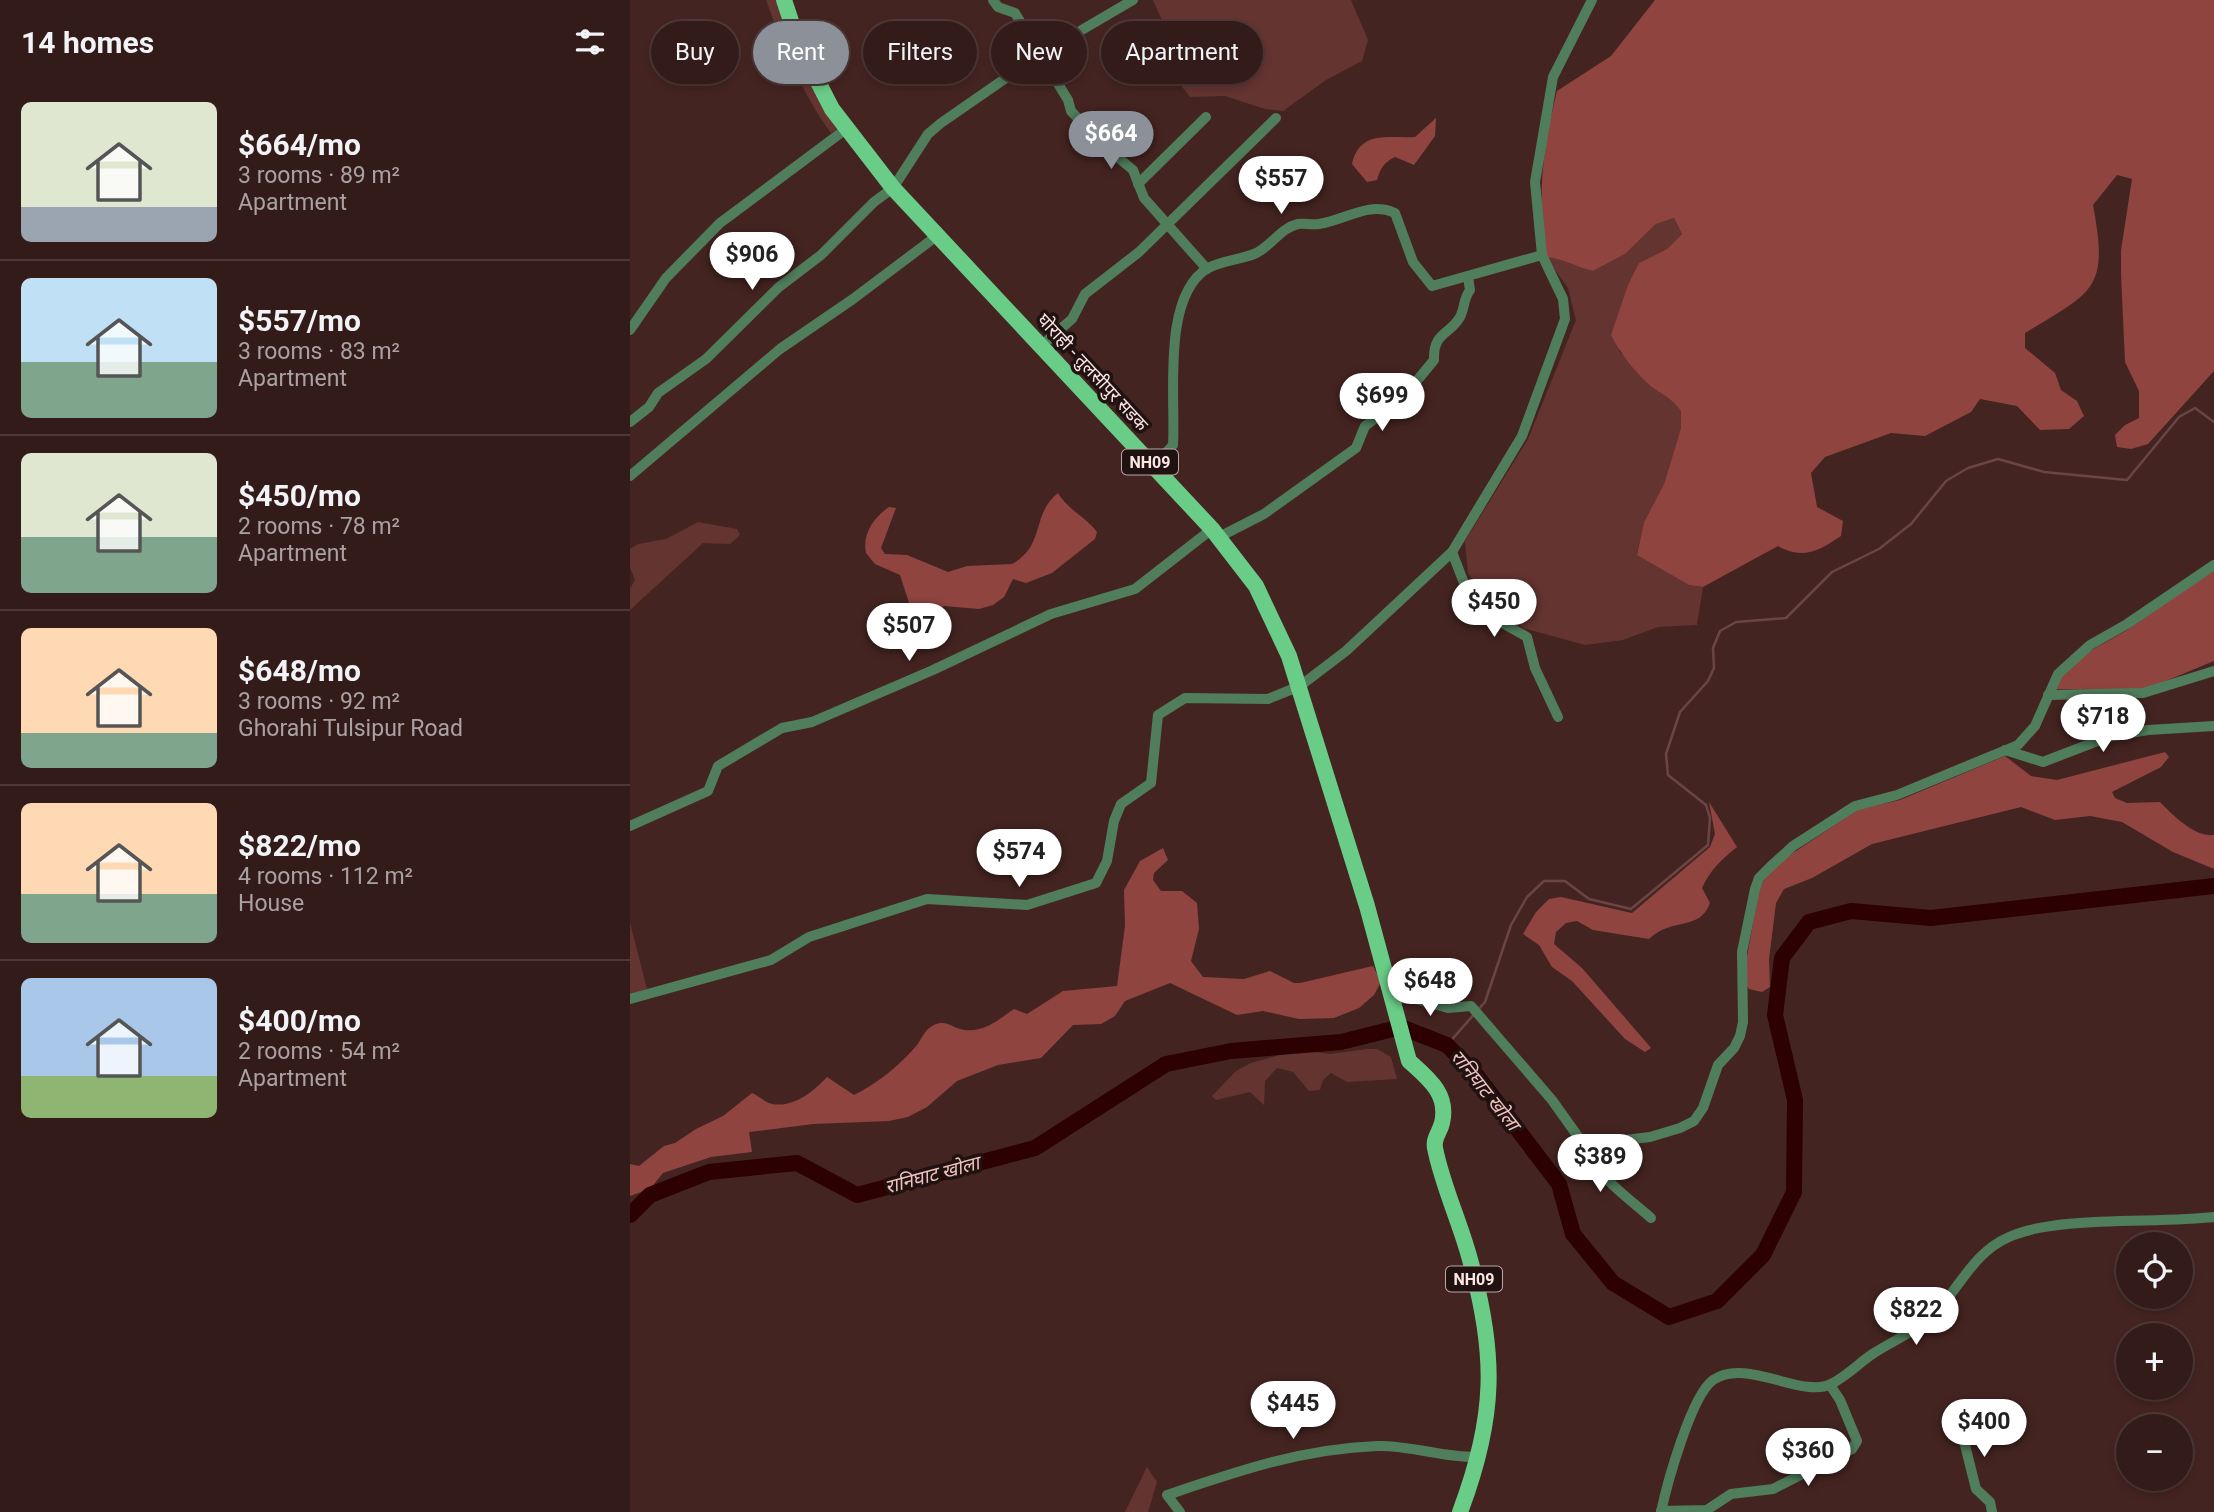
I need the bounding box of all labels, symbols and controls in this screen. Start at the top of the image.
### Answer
chip: Buy [651,21,739,84]
chip: Rent [753,21,849,84]
chip: Filters [863,21,977,84]
chip: New [991,21,1087,84]
chip: Apartment [1101,21,1263,84]
icon: filters [571,23,609,61]
text: 14 homes [21,25,154,60]
pin: $664 [1070,111,1152,171]
text: $664 [1085,120,1137,147]
text: $664/mo [238,127,361,162]
icon: home [77,130,161,214]
pin: $557 [1240,156,1322,216]
text: 3 rooms · 89 m² [238,162,400,189]
text: $557 [1255,165,1307,192]
text: Apartment [238,189,347,216]
pin: $906 [711,232,793,292]
text: $906 [726,241,778,268]
text: $557/mo [238,303,361,338]
icon: home [77,306,161,390]
street label: घोराही - तुलसीपुर सडक [1032,309,1153,437]
text: 3 rooms · 83 m² [238,338,400,365]
text: Apartment [238,365,347,392]
pin: $699 [1341,374,1423,433]
text: $699 [1356,382,1408,409]
road number: NH09 [1122,449,1178,475]
text: $450/mo [238,478,361,513]
icon: home [77,481,161,565]
text: 2 rooms · 78 m² [238,513,400,540]
text: Apartment [238,540,347,567]
pin: $450 [1453,580,1535,639]
text: $450 [1468,588,1520,615]
pin: $507 [868,604,950,663]
text: $507 [883,612,935,639]
text: $648/mo [238,653,361,688]
icon: home [77,656,161,740]
text: 3 rooms · 92 m² [238,688,400,715]
pin: $718 [2062,694,2144,754]
text: $718 [2077,703,2129,730]
text: Ghorahi Tulsipur Road [238,715,463,742]
text: $822/mo [238,828,361,863]
pin: $574 [978,830,1060,889]
icon: home [77,831,161,915]
text: $574 [993,838,1045,865]
text: 4 rooms · 112 m² [238,863,413,890]
text: House [238,890,304,917]
pin: $648 [1389,958,1471,1018]
text: $648 [1404,967,1456,994]
text: $400/mo [238,1003,361,1038]
icon: home [77,1006,161,1090]
text: 2 rooms · 54 m² [238,1038,400,1065]
water label: रानिघाट खोला [1446,1045,1527,1138]
text: Apartment [238,1065,347,1092]
pin: $389 [1559,1134,1641,1194]
text: $389 [1574,1143,1626,1170]
water label: रानिघाट खोला [882,1150,986,1199]
map controls [2116,1232,2193,1491]
button: locate [2116,1232,2193,1309]
road number: NH09 [1446,1266,1502,1292]
pin: $822 [1875,1288,1957,1347]
text: $822 [1890,1296,1942,1323]
button: + [2116,1323,2193,1400]
pin: $445 [1252,1382,1334,1441]
text: $445 [1267,1390,1319,1417]
pin: $400 [1943,1400,2025,1459]
text: $400 [1958,1408,2010,1435]
button: − [2116,1414,2193,1491]
pin: $360 [1767,1428,1849,1488]
text: $360 [1782,1437,1834,1464]

